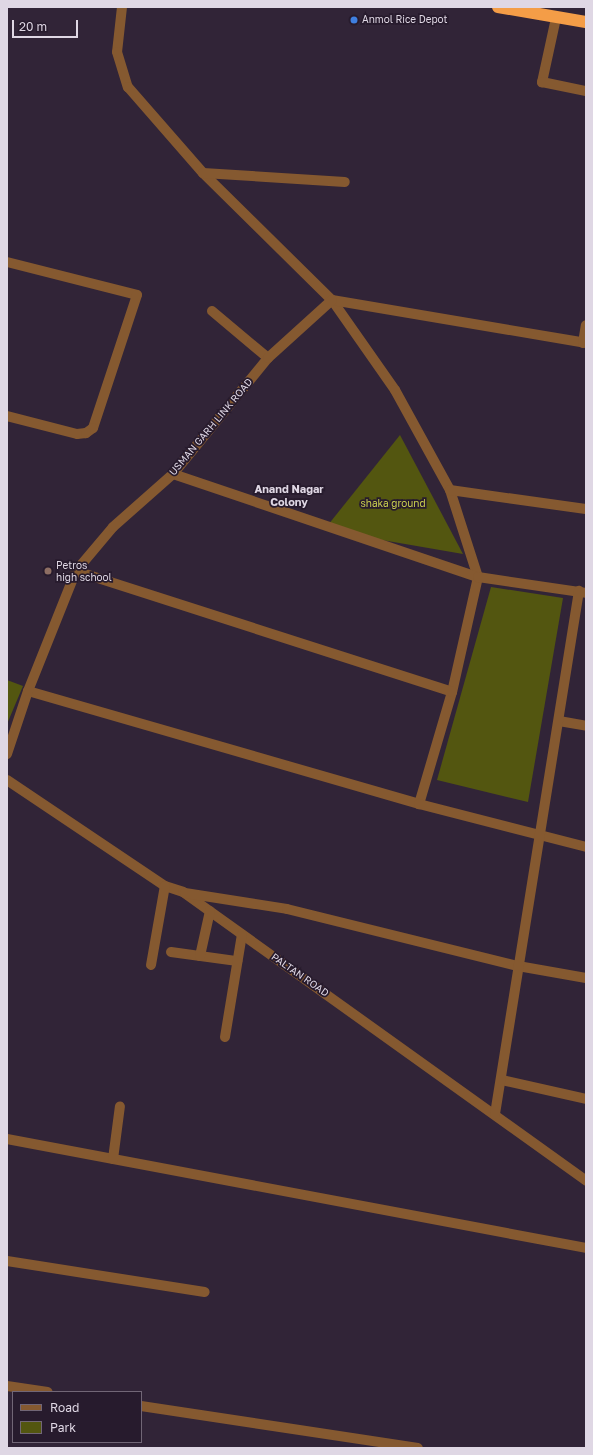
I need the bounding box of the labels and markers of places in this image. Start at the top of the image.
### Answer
place label: Anmol Rice Depot [362,14,448,26]
marker: Anmol Rice Depot [349,15,359,25]
place label: Petros high school [56,559,112,582]
marker: Petros high school [43,566,53,576]

